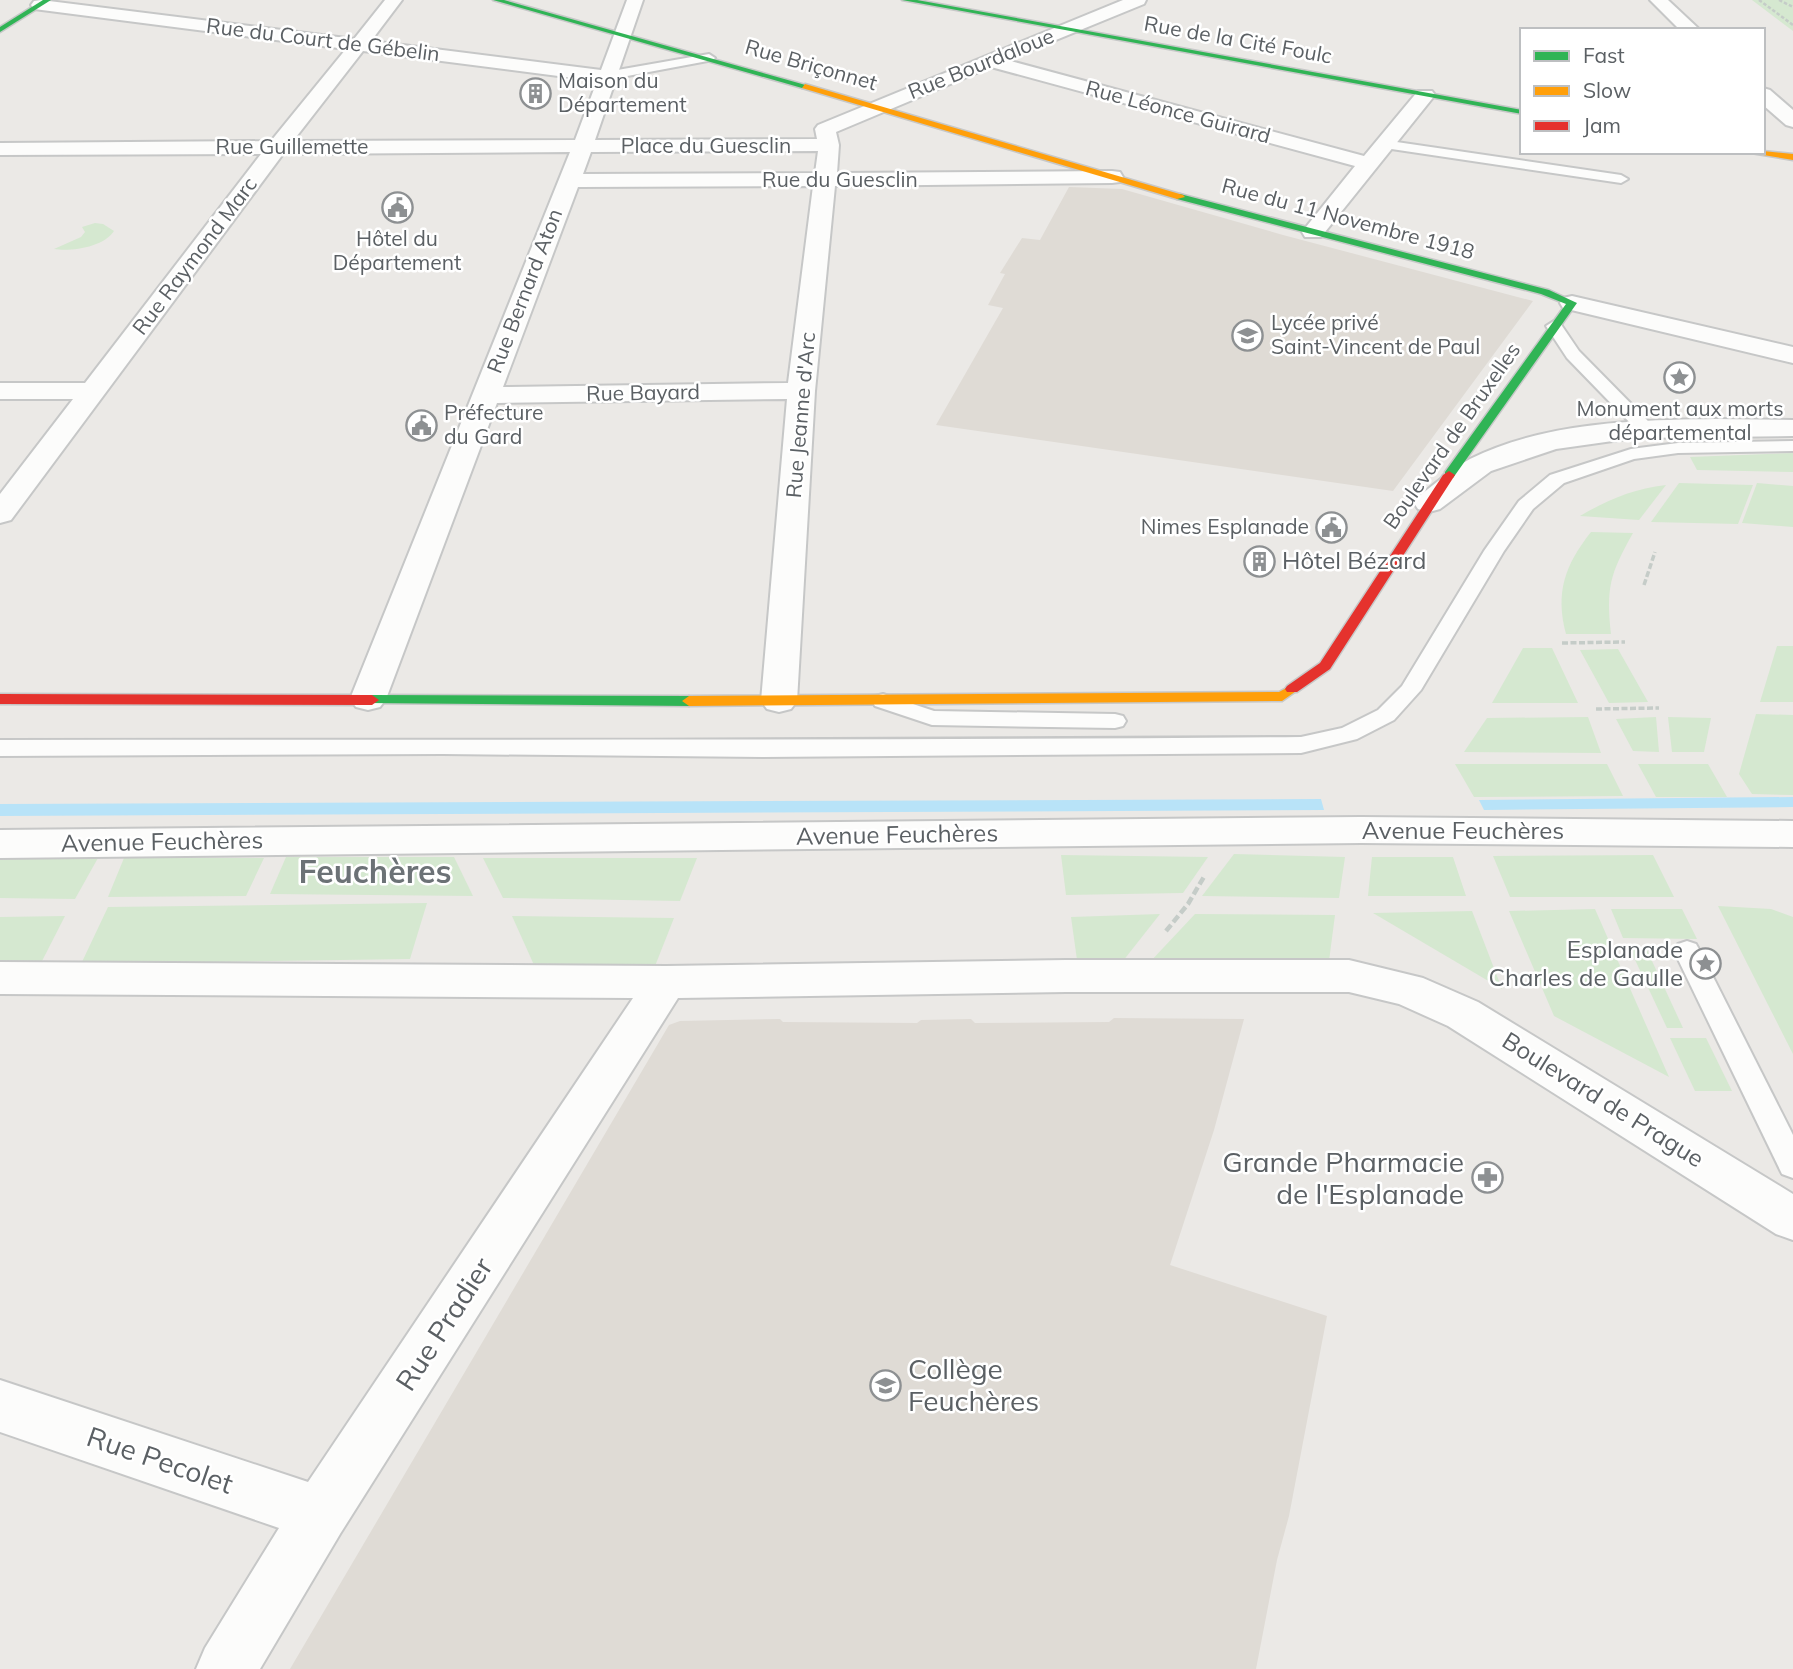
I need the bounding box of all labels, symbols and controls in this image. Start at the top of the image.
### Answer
street label: Rue de la Cité Foulc [1142,10,1334,68]
street label: Rue du Court de Gébelin [205,12,441,66]
street label: Rue Bourdaloue [904,22,1057,104]
legend [1520,28,1765,154]
street label: Rue Briçonnet [742,33,880,95]
text: Fast [1583,42,1625,68]
place label: Maison du Département [558,67,687,117]
street label: Rue Léonce Guirard [1083,74,1274,148]
building icon: Maison du Département [518,76,552,110]
text: Slow [1583,77,1631,103]
text: Jam [1583,112,1621,138]
street label: Place du Guesclin [621,132,791,158]
street label: Rue Guillemette [215,133,369,159]
street label: Rue du Guesclin [762,166,918,192]
street label: Rue Raymond Marc [126,171,262,339]
street label: Rue du 11 Novembre 1918 [1219,172,1477,264]
public building icon: Hôtel du Département [380,190,414,224]
street label: Rue Bernard Aton [481,205,567,377]
place label: Hôtel du Département [333,225,461,275]
place label: Lycée privé Saint-Vincent de Paul [1271,309,1480,359]
school or university icon: Lycée privé Saint-Vincent de Paul [1231,318,1265,352]
street label: Rue Jeanne d'Arc [780,331,820,499]
street label: Boulevard de Bruxelles [1377,337,1525,534]
place icon: Monument aux morts départemental [1663,360,1697,394]
street label: Rue Bayard [586,378,700,406]
place label: Monument aux morts départemental [1576,395,1784,445]
place label: Préfecture du Gard [444,399,543,449]
public building icon: Préfecture du Gard [404,408,438,442]
public building icon: Nimes Esplanade [1315,510,1349,544]
place label: Nimes Esplanade [1141,513,1309,539]
building icon: Hôtel Bézard [1242,544,1276,578]
place label: Hôtel Bézard [1282,545,1426,575]
street label: Avenue Feuchères [1362,815,1564,845]
street label: Avenue Feuchères [796,817,998,851]
street label: Avenue Feuchères [61,824,263,858]
district label: Feuchères [298,851,452,891]
place label: Esplanade Charles de Gaulle [1488,934,1683,992]
place icon: Esplanade Charles de Gaulle [1689,947,1723,981]
street label: Boulevard de Prague [1497,1025,1710,1173]
place label: Grande Pharmacie de l'Esplanade [1222,1144,1464,1211]
pharmacy icon: Grande Pharmacie de l'Esplanade [1470,1161,1504,1195]
street label: Rue Pradier [388,1250,500,1397]
place label: Collège Feuchères [908,1351,1039,1418]
school or university icon: Collège Feuchères [868,1368,902,1402]
street label: Rue Pecolet [83,1418,238,1501]

